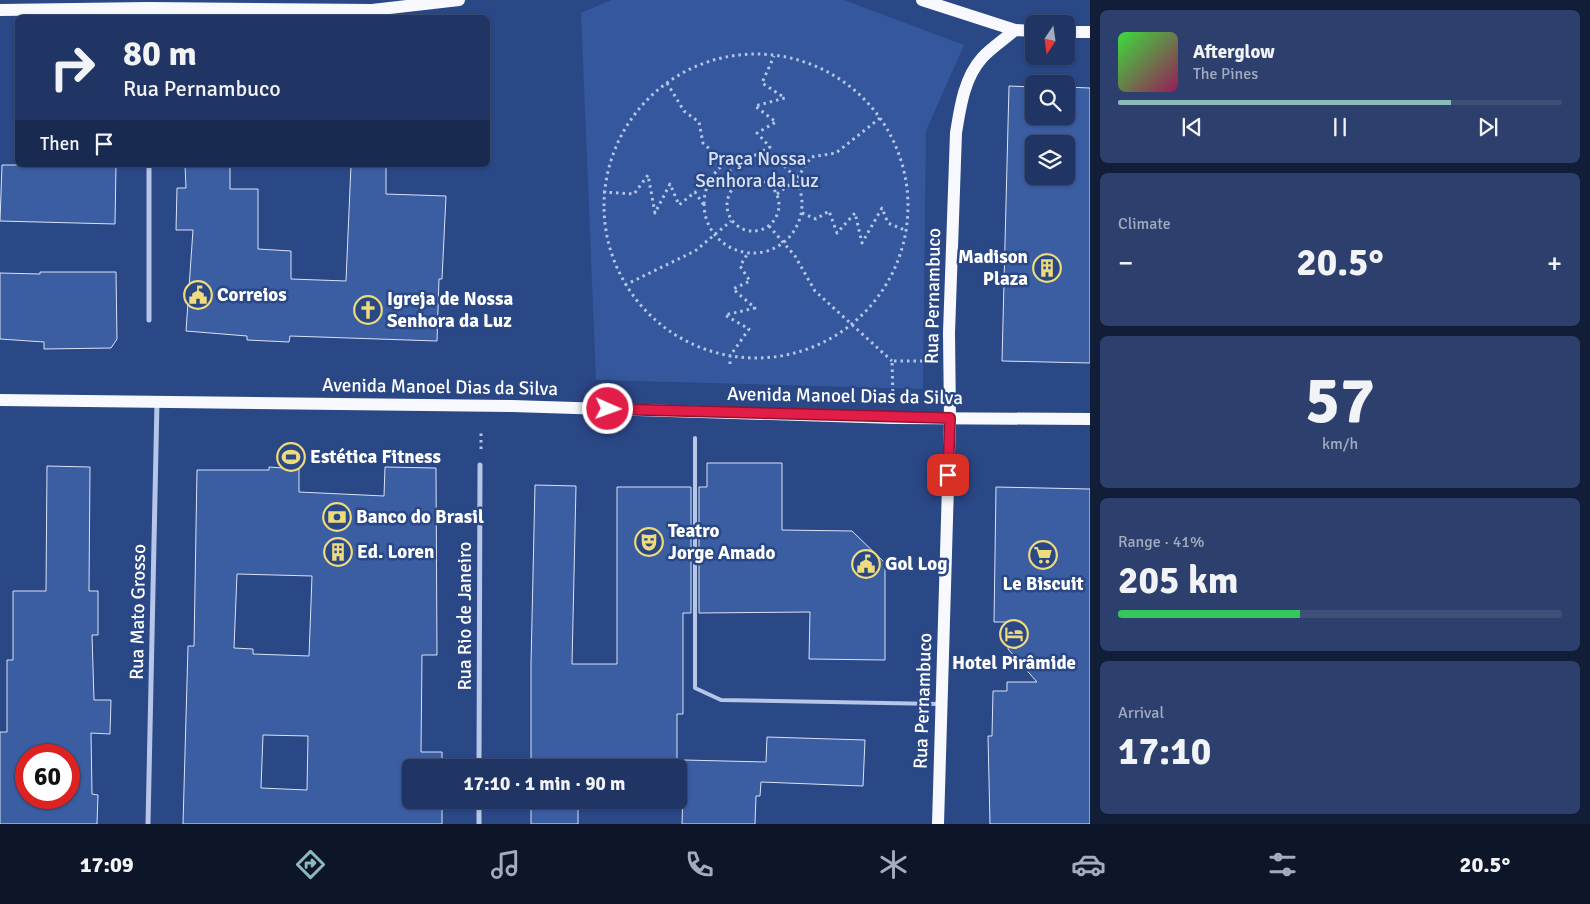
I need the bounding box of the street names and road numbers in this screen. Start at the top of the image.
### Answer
street label: Rua Pernambuco [920,228,946,364]
street label: Avenida Manoel Dias da Silva [322,373,558,401]
street label: Avenida Manoel Dias da Silva [727,382,963,410]
street label: Rua Rio de Janeiro [453,541,477,690]
street label: Rua Mato Grosso [125,544,151,680]
street label: Rua Pernambuco [909,632,937,769]

